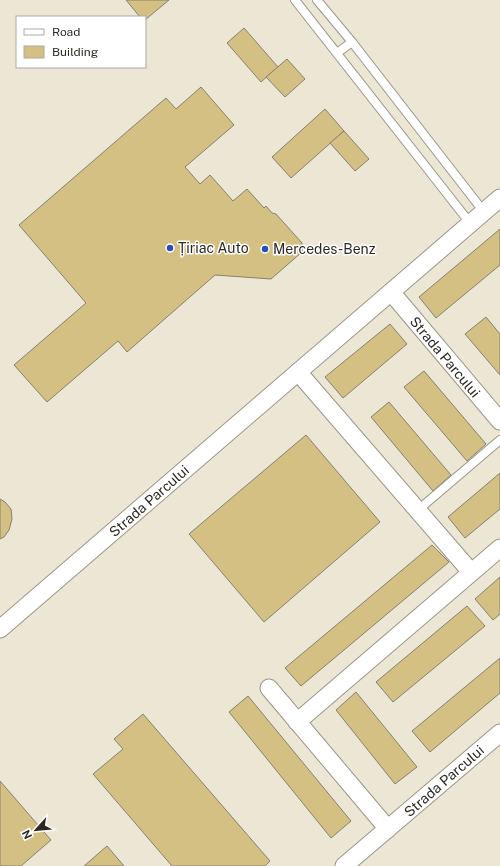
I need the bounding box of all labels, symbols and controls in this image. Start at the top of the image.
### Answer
legend [16,16,146,68]
text: Road [52,25,80,39]
text: Building [52,45,98,59]
place label: Țiriac Auto [178,240,249,256]
place label: Mercedes-Benz [273,241,376,257]
marker: Țiriac Auto [165,243,175,253]
marker: Mercedes-Benz [260,244,270,254]
street label: Strada Parcului [407,313,483,401]
street label: Strada Parcului [106,462,192,540]
street label: Strada Parcului [401,742,487,820]
north arrow [16,810,56,850]
text: N [20,828,34,841]

